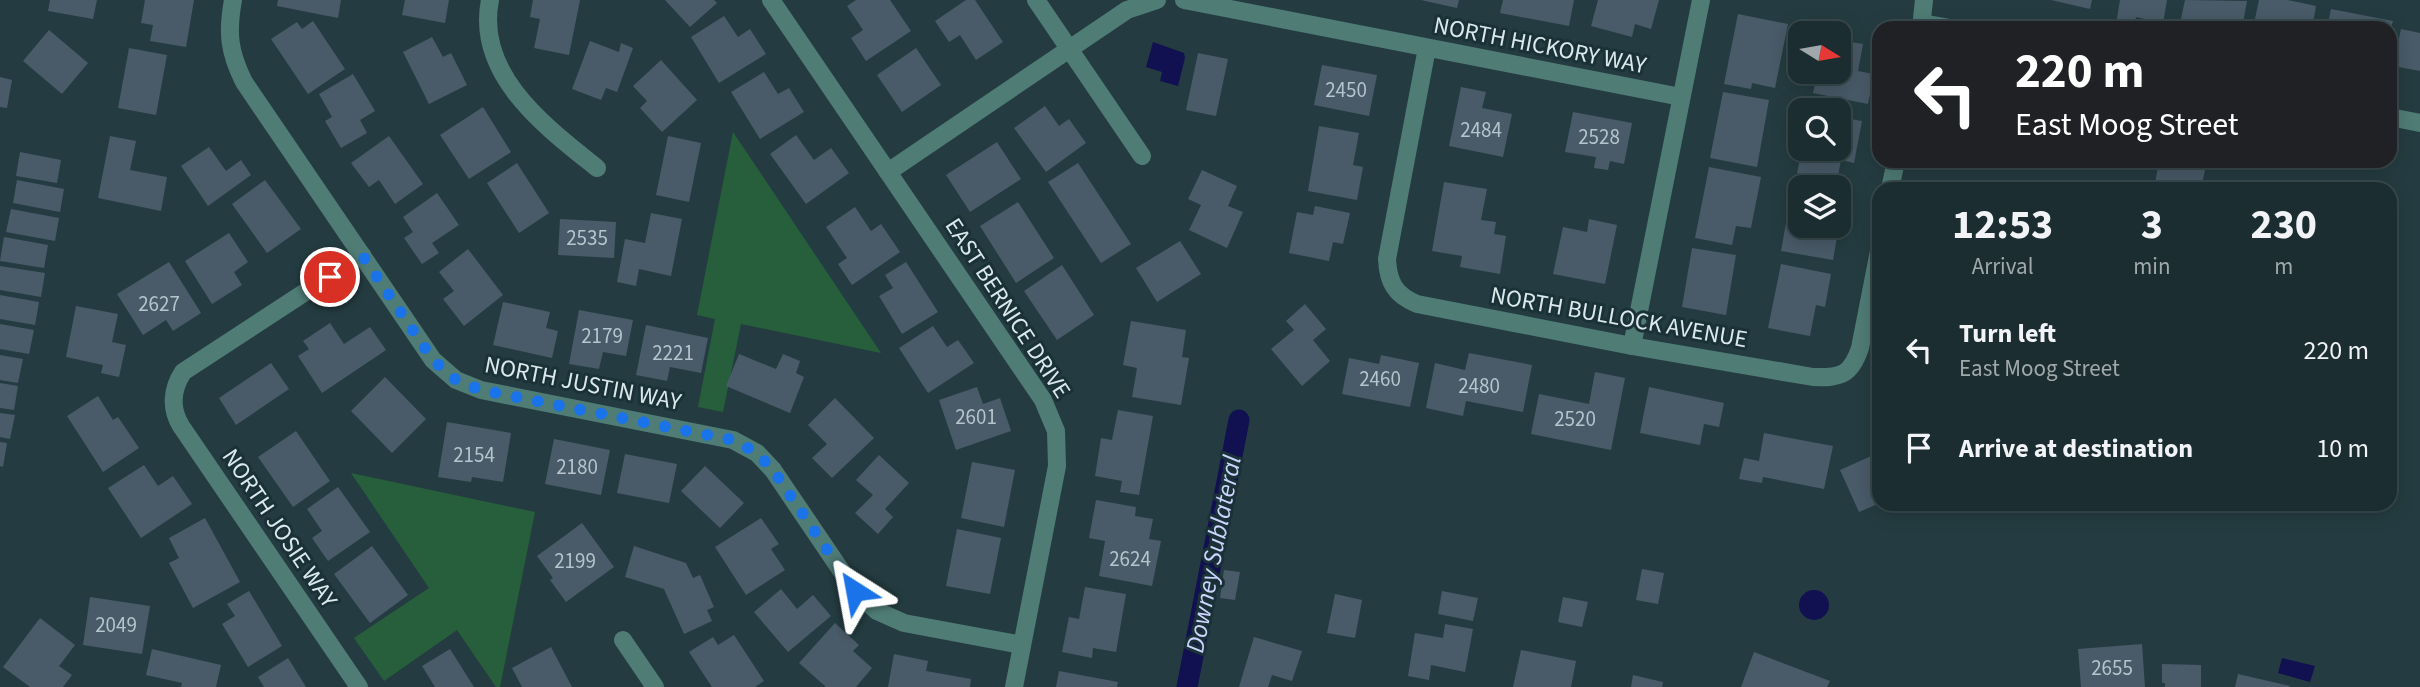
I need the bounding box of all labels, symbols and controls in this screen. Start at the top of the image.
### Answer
street label: NORTH HICKORY WAY [1431,8,1650,83]
north arrow [1788,21,1852,84]
map controls [1788,21,1851,238]
text: 220 m [2015,37,2144,107]
icon: left [1900,49,1991,140]
house number: 2450 [1325,75,1367,105]
button: search [1788,98,1851,161]
text: East Moog Street [2015,102,2239,148]
house number: 2484 [1460,115,1502,145]
house number: 2528 [1578,122,1620,152]
button: layers [1788,175,1851,238]
text: 12:53 [1952,195,2053,255]
text: 3 [2141,195,2163,255]
text: 230 [2250,195,2317,255]
street label: EAST BERNICE DRIVE [936,211,1079,405]
house number: 2535 [566,223,608,253]
pin [300,247,360,307]
text: Arrival [1972,250,2034,283]
text: min [2133,250,2171,283]
text: m [2274,250,2293,283]
icon: arrive [311,258,349,296]
street label: NORTH BULLOCK AVENUE [1488,278,1750,357]
house number: 2627 [138,289,180,319]
text: Turn left [1959,315,2056,352]
house number: 2179 [581,321,623,351]
icon: left [1900,331,1938,369]
text: 220 m [2303,332,2369,369]
house number: 2221 [652,338,694,368]
street label: NORTH JUSTIN WAY [482,347,685,420]
text: East Moog Street [1959,352,2120,385]
house number: 2460 [1359,364,1401,394]
house number: 2480 [1458,371,1500,401]
house number: 2601 [955,402,997,432]
house number: 2520 [1554,404,1596,434]
icon: arrive [1900,429,1938,467]
text: Arrive at destination [1959,430,2193,467]
text: 10 m [2316,430,2369,467]
house number: 2154 [453,440,495,470]
street label: NORTH JOSIE WAY [213,442,346,615]
house number: 2180 [556,452,598,482]
water label: Downey Sublateral [1176,452,1251,656]
house number: 2624 [1109,544,1151,574]
house number: 2199 [554,546,596,576]
position arrow [818,554,892,628]
house number: 2049 [95,610,137,640]
house number: 2655 [2091,653,2133,683]

